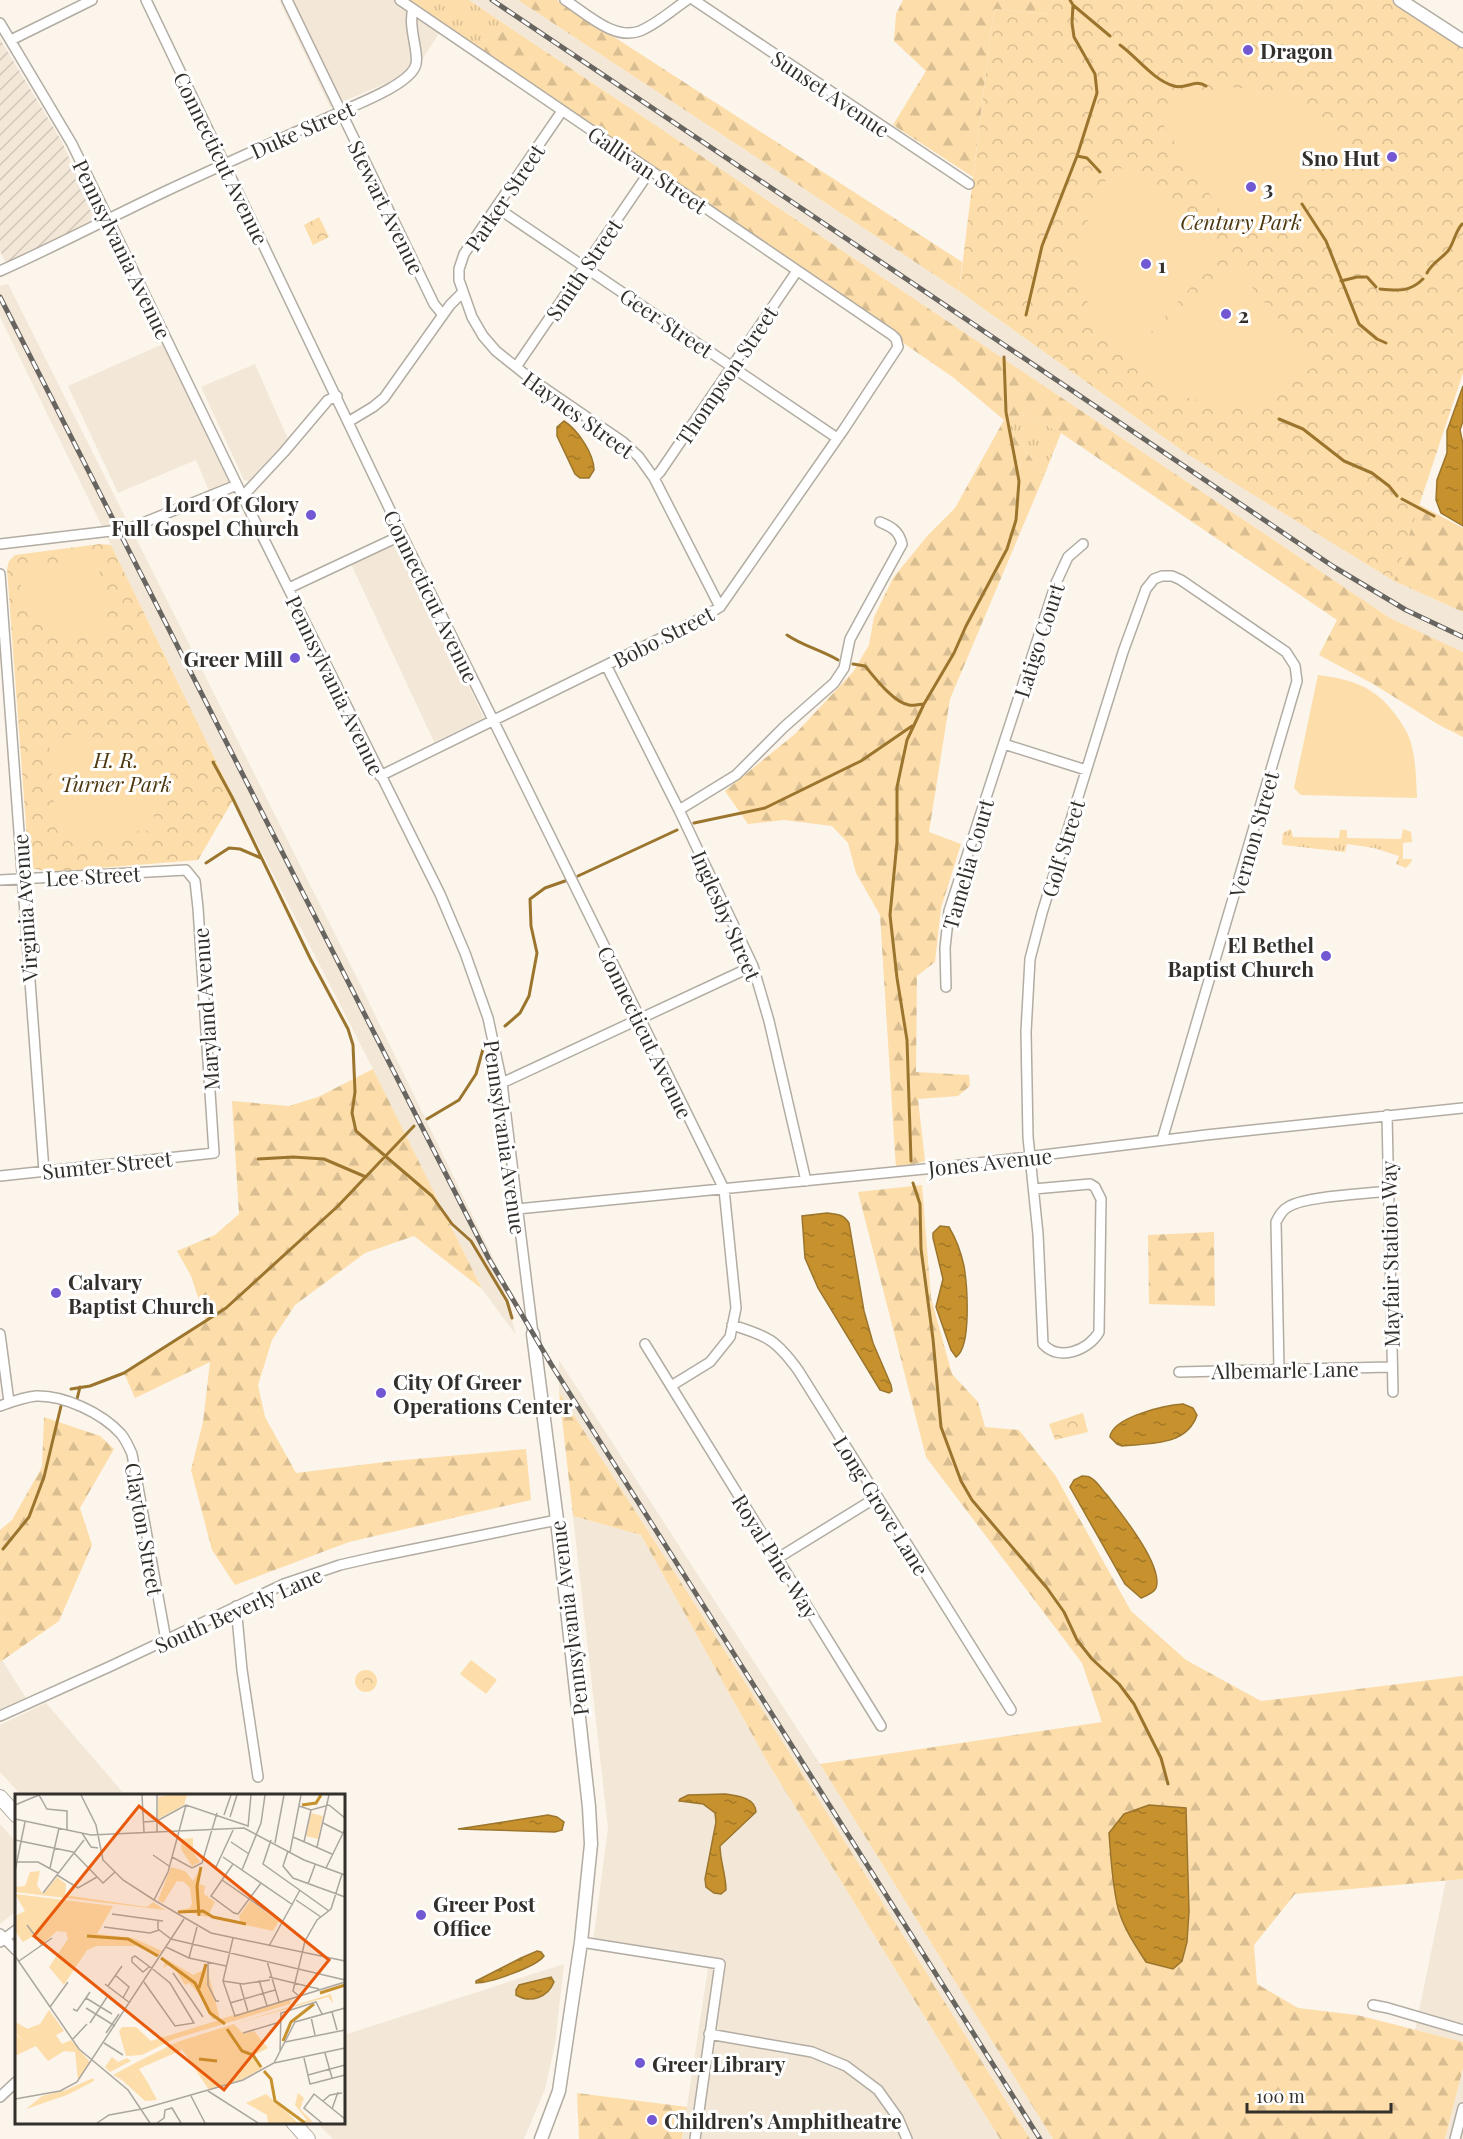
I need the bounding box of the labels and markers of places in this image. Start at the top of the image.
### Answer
place label: Dragon [1260,36,1333,64]
marker: Dragon [1241,43,1255,57]
place label: Sno Hut [1301,143,1381,171]
marker: Sno Hut [1385,150,1399,164]
place label: 3 [1263,173,1273,201]
marker: 3 [1244,180,1258,194]
place label: 1 [1158,250,1166,278]
marker: 1 [1139,257,1153,271]
place label: 2 [1238,300,1249,328]
marker: 2 [1219,307,1233,321]
place label: Lord Of Glory Full Gospel Church [111,489,299,541]
marker: Lord Of Glory Full Gospel Church [304,508,318,522]
place label: Greer Mill [183,644,283,672]
marker: Greer Mill [288,651,302,665]
place label: El Bethel Baptist Church [1168,930,1314,982]
marker: El Bethel Baptist Church [1319,949,1333,963]
place label: Calvary Baptist Church [68,1267,215,1319]
marker: Calvary Baptist Church [49,1286,63,1300]
place label: City Of Greer Operations Center [393,1367,573,1419]
marker: City Of Greer Operations Center [374,1386,388,1400]
place label: Greer Post Office [433,1889,536,1941]
marker: Greer Post Office [414,1908,428,1922]
place label: Greer Library [652,2049,785,2077]
marker: Greer Library [633,2056,647,2070]
place label: Children's Amphitheatre [664,2106,902,2134]
marker: Children's Amphitheatre [645,2113,659,2127]

